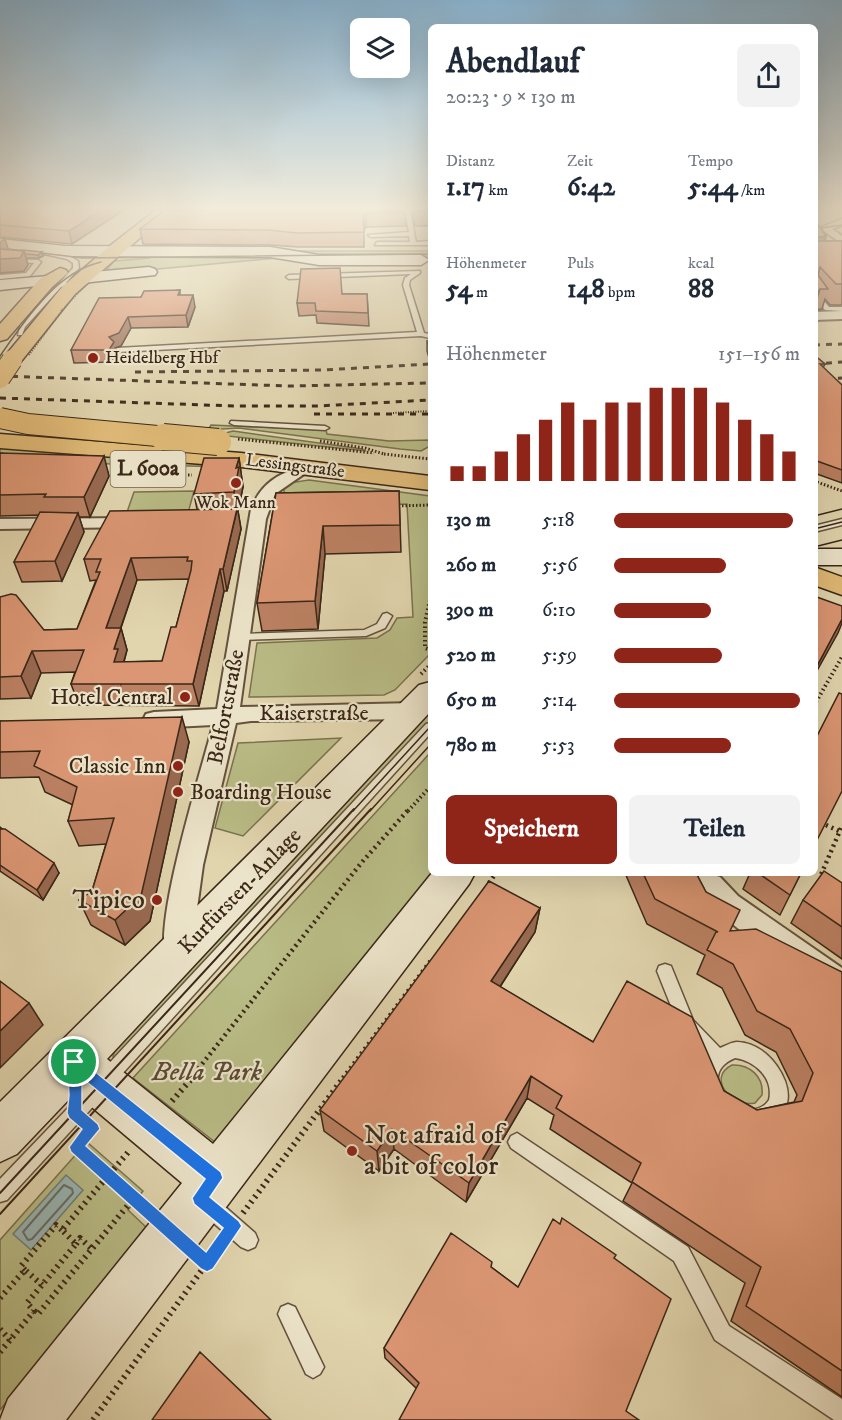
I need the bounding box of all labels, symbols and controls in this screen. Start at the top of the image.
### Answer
map controls [350,18,410,78]
button: layers [350,18,410,78]
text: Abendlauf [446,42,580,83]
button: share [737,44,800,107]
text: 20:23 · 9 × 130 m [446,85,575,110]
text: Distanz [446,151,495,171]
text: Zeit [567,151,593,171]
text: Tempo [688,151,733,171]
text: 1.17 [446,171,485,204]
text: 6:42 [567,171,615,204]
text: 5:44 [688,171,738,204]
text: km [485,180,508,200]
text: /km [738,180,765,200]
text: Höhenmeter [446,253,527,273]
text: Puls [567,253,594,273]
text: kcal [688,253,714,273]
text: 54 [446,273,473,306]
text: 148 [567,273,605,306]
text: 88 [688,273,714,306]
text: m [473,282,488,302]
text: bpm [605,282,636,302]
text: Höhenmeter [446,342,547,367]
text: 151–156 m [718,342,800,367]
place label: Heidelberg Hbf [105,347,221,369]
marker: Heidelberg Hbf [86,351,100,365]
street label: Lessingstraße [244,449,346,483]
road number: L 600a [110,451,186,487]
marker: Wok Mann [229,476,243,490]
place label: Wok Mann [195,492,277,514]
text: 130 m [446,508,491,533]
text: 5:18 [542,508,575,533]
text: 260 m [446,553,496,578]
text: 5:56 [542,553,578,578]
text: 390 m [446,598,494,623]
text: 6:10 [542,598,576,623]
text: 520 m [446,643,496,668]
text: 5:59 [542,643,577,668]
street label: Belfortstraße [202,647,250,767]
place label: Hotel Central [50,684,173,711]
text: 650 m [446,688,496,713]
text: 5:14 [542,688,576,713]
marker: Hotel Central [178,690,192,704]
street label: Kaiserstraße [259,700,369,727]
text: 780 m [446,733,497,758]
text: 5:53 [542,733,575,758]
place label: Classic Inn [69,753,166,780]
marker: Classic Inn [171,759,185,773]
place label: Boarding House [190,779,332,806]
marker: Boarding House [171,785,185,799]
button: Speichern [446,795,617,864]
button: Teilen [629,795,800,864]
street label: Kurfürsten-Anlage [173,822,307,960]
place label: Tipico [72,883,145,917]
marker: Tipico [150,893,164,907]
pin [48,1036,99,1087]
icon: arrive [57,1045,90,1078]
park label: Bella Park [151,1055,263,1089]
place label: Not afraid of a bit of color [364,1118,507,1183]
marker: Not afraid of a bit of color [345,1144,359,1158]

